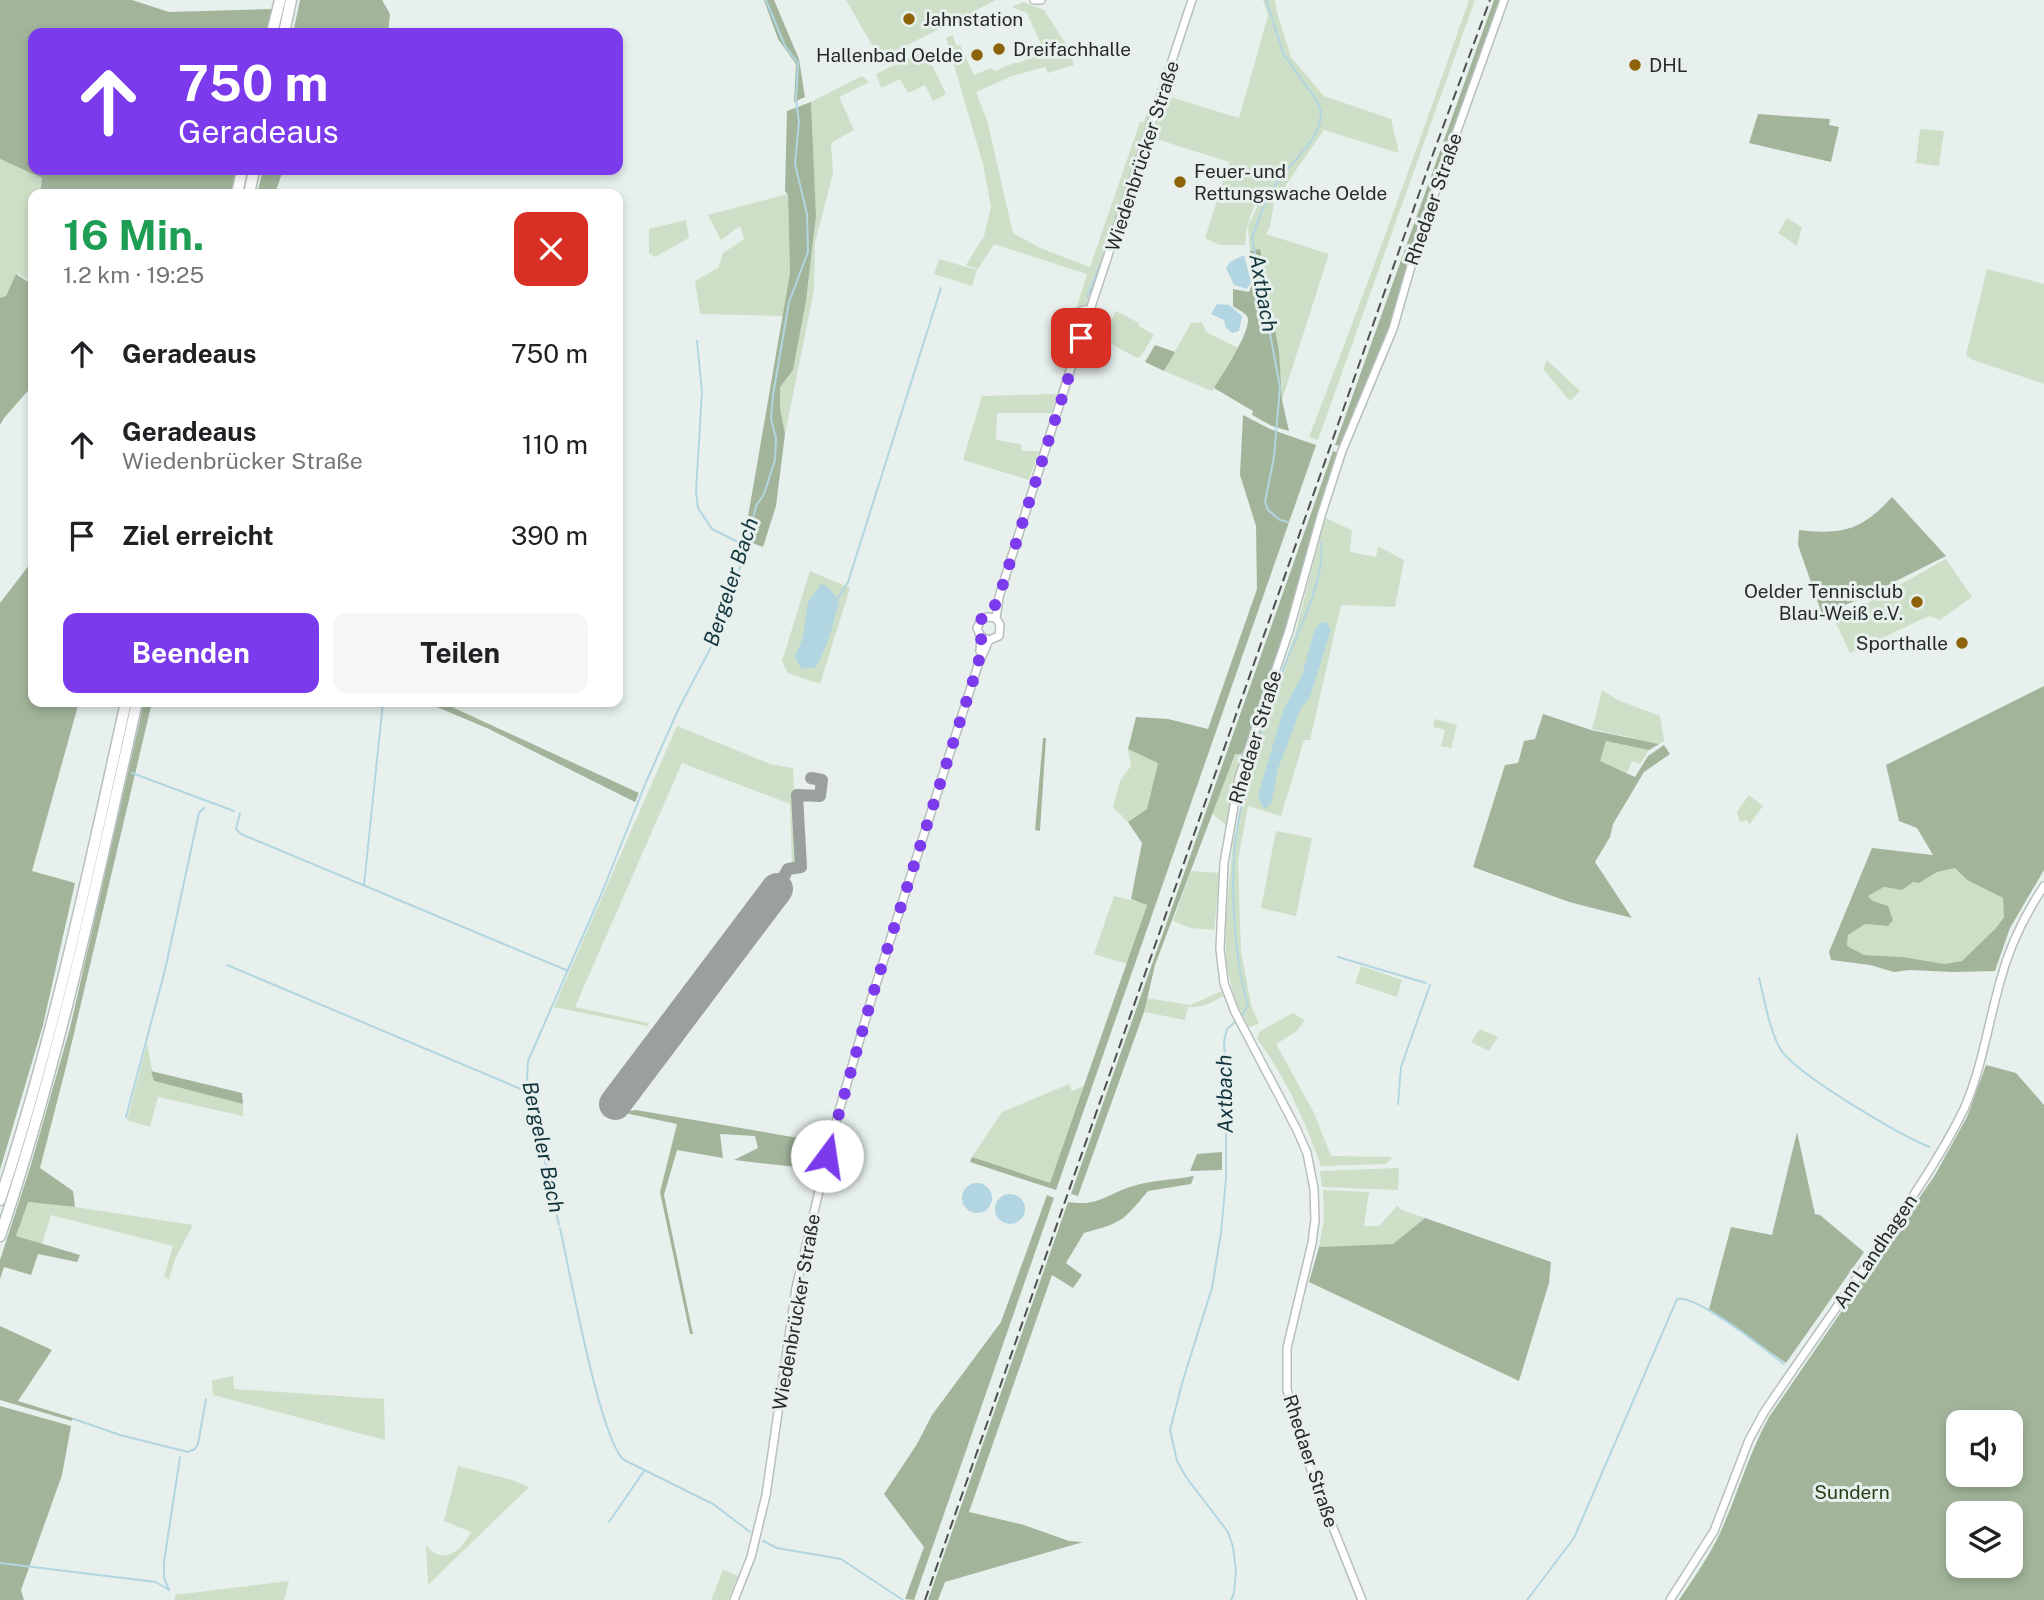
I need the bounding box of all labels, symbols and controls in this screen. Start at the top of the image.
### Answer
place label: Jahnstation [923,8,1023,30]
marker: Jahnstation [901,11,917,27]
place label: Dreifachhalle [1013,38,1131,60]
marker: Dreifachhalle [991,41,1007,57]
place label: Hallenbad Oelde [816,44,963,66]
marker: Hallenbad Oelde [969,47,985,63]
text: 750 m [178,54,328,112]
place label: DHL [1649,54,1688,76]
icon: ahead [63,56,154,147]
marker: DHL [1627,57,1643,73]
street label: Wiedenbrücker Straße [1101,58,1183,254]
text: Geradeaus [178,113,339,150]
street label: Rhedaer Straße [1400,130,1466,268]
place label: Feuer- und Rettungswache Oelde [1194,160,1387,204]
marker: Feuer- und Rettungswache Oelde [1172,174,1188,190]
text: 16 Min. [63,210,204,259]
button: close [514,212,588,286]
water label: Axtbach [1244,252,1283,334]
text: 1.2 km · 19:25 [63,261,204,288]
pin [1051,308,1111,368]
icon: arrive [1062,319,1100,357]
icon: ahead [63,335,101,373]
text: Geradeaus [122,338,257,369]
text: 750 m [511,338,588,369]
text: Geradeaus [122,416,257,447]
icon: ahead [63,426,101,464]
text: 110 m [522,429,588,460]
text: Wiedenbrücker Straße [122,447,363,474]
water label: Bergeler Bach [698,514,763,649]
icon: arrive [63,517,101,555]
text: Ziel erreicht [122,520,274,551]
text: 390 m [511,520,588,551]
place label: Oelder Tennisclub Blau-Weiß e.V. [1744,580,1903,624]
marker: Oelder Tennisclub Blau-Weiß e.V. [1909,594,1925,610]
button: Beenden [63,613,319,693]
button: Teilen [333,613,588,693]
place label: Sporthalle [1856,632,1948,654]
marker: Sporthalle [1954,635,1970,651]
street label: Rhedaer Straße [1224,668,1286,806]
water label: Axtbach [1211,1054,1238,1134]
water label: Bergeler Bach [517,1079,570,1215]
position arrow [790,1119,864,1193]
street label: Am Landhagen [1829,1190,1921,1312]
street label: Wiedenbrücker Straße [768,1212,824,1412]
street label: Rhedaer Straße [1279,1392,1343,1530]
map controls [1946,1410,2023,1578]
button: sound [1946,1410,2023,1487]
park label: Sundern [1814,1481,1890,1503]
button: layers [1946,1501,2023,1578]

